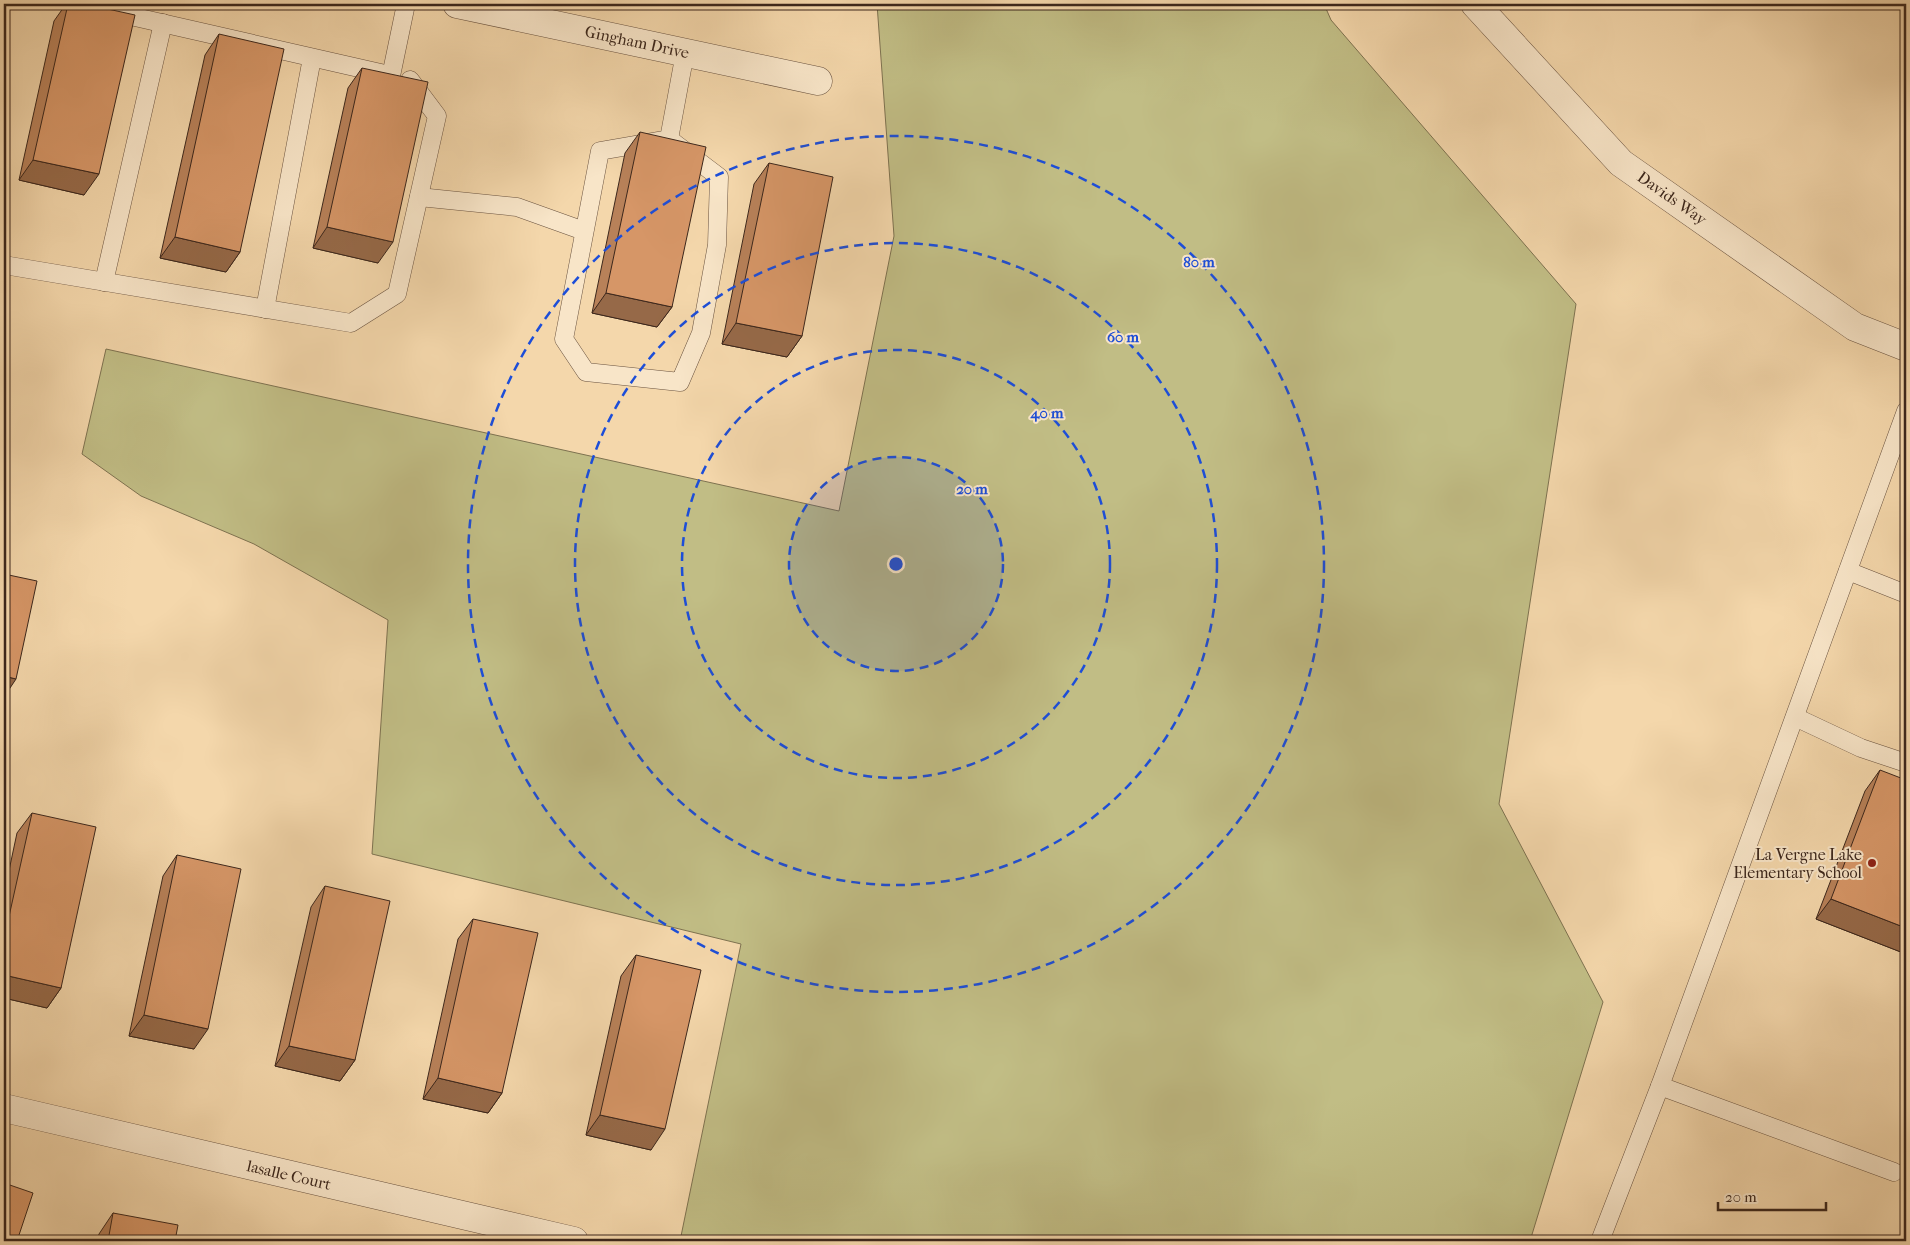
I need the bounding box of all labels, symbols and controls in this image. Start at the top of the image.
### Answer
street label: Gingham Drive [583,22,691,62]
street label: Davids Way [1634,167,1711,229]
text: 80 m [1183,253,1215,271]
text: 60 m [1107,328,1140,346]
text: 40 m [1030,404,1064,422]
text: 20 m [956,480,988,498]
centre of rings [887,555,905,573]
place label: La Vergne Lake Elementary School [1733,845,1863,882]
marker: La Vergne Lake Elementary School [1866,857,1878,869]
street label: lasalle Court [244,1156,333,1194]
scale bar [1718,1180,1825,1212]
text: 20 m [1725,1188,1757,1206]

